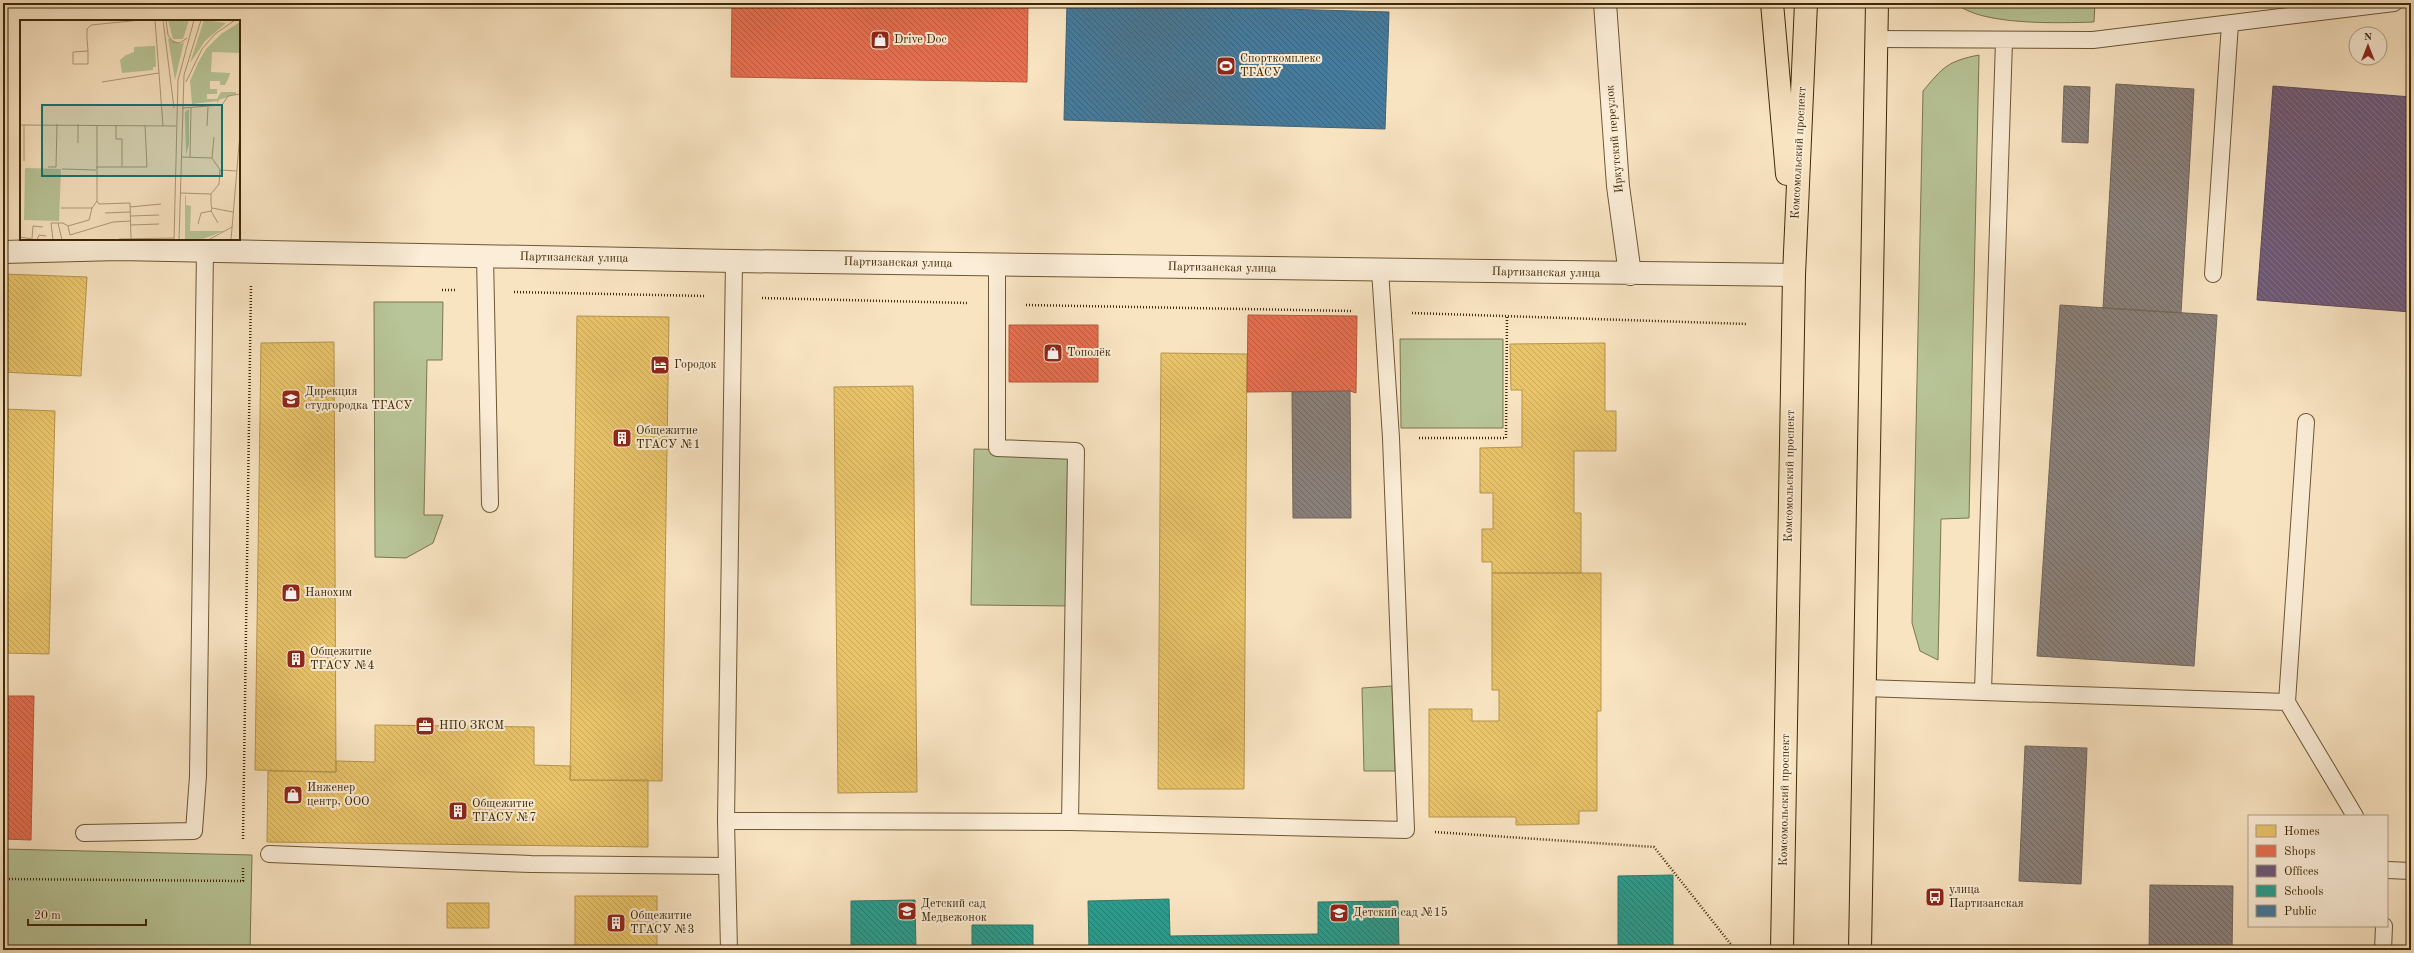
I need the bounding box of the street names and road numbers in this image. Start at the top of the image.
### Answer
street label: Иркутский переулок [1604,84,1626,194]
street label: Комсомольский проспект [1790,86,1808,220]
street label: Партизанская улица [519,251,629,265]
street label: Партизанская улица [843,256,953,270]
street label: Партизанская улица [1167,261,1277,275]
street label: Партизанская улица [1491,266,1601,280]
street label: Комсомольский проспект [1783,409,1797,542]
street label: Комсомольский проспект [1778,733,1792,866]

